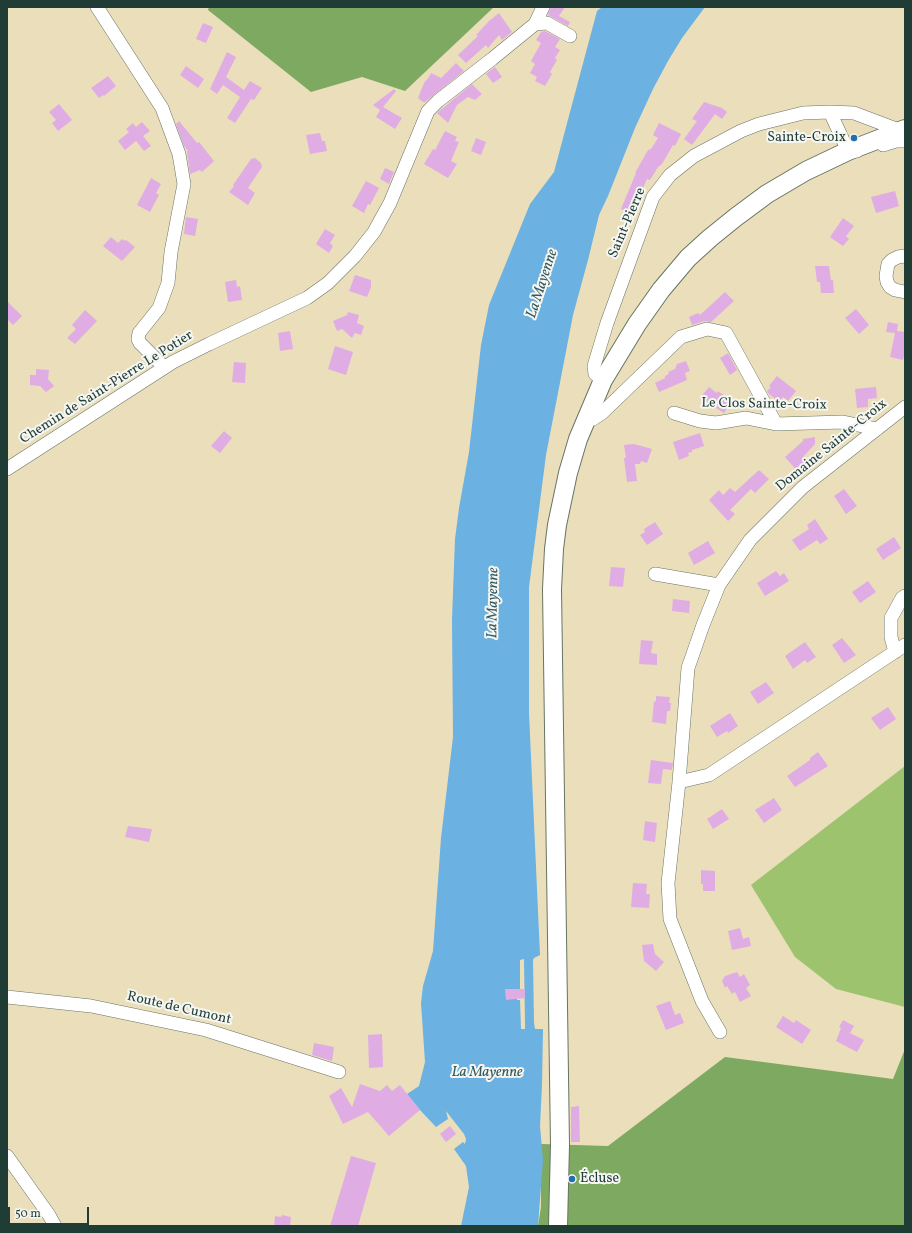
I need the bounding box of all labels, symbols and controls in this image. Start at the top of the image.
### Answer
place label: Sainte-Croix [767,130,846,146]
marker: Sainte-Croix [849,133,859,143]
street label: Saint-Pierre [606,185,650,261]
water label: La Mayenne [523,247,563,321]
street label: Chemin de Saint-Pierre Le Potier [17,328,197,448]
street label: Le Clos Sainte-Croix [701,396,827,414]
street label: Domaine Sainte-Croix [773,396,891,496]
water label: La Mayenne [484,567,504,639]
street label: Route de Cumont [125,989,233,1029]
water label: La Mayenne [451,1064,523,1082]
place label: Écluse [580,1171,619,1187]
marker: Écluse [567,1174,577,1184]
scale bar [10,1199,91,1225]
text: 50 m [15,1206,41,1222]

